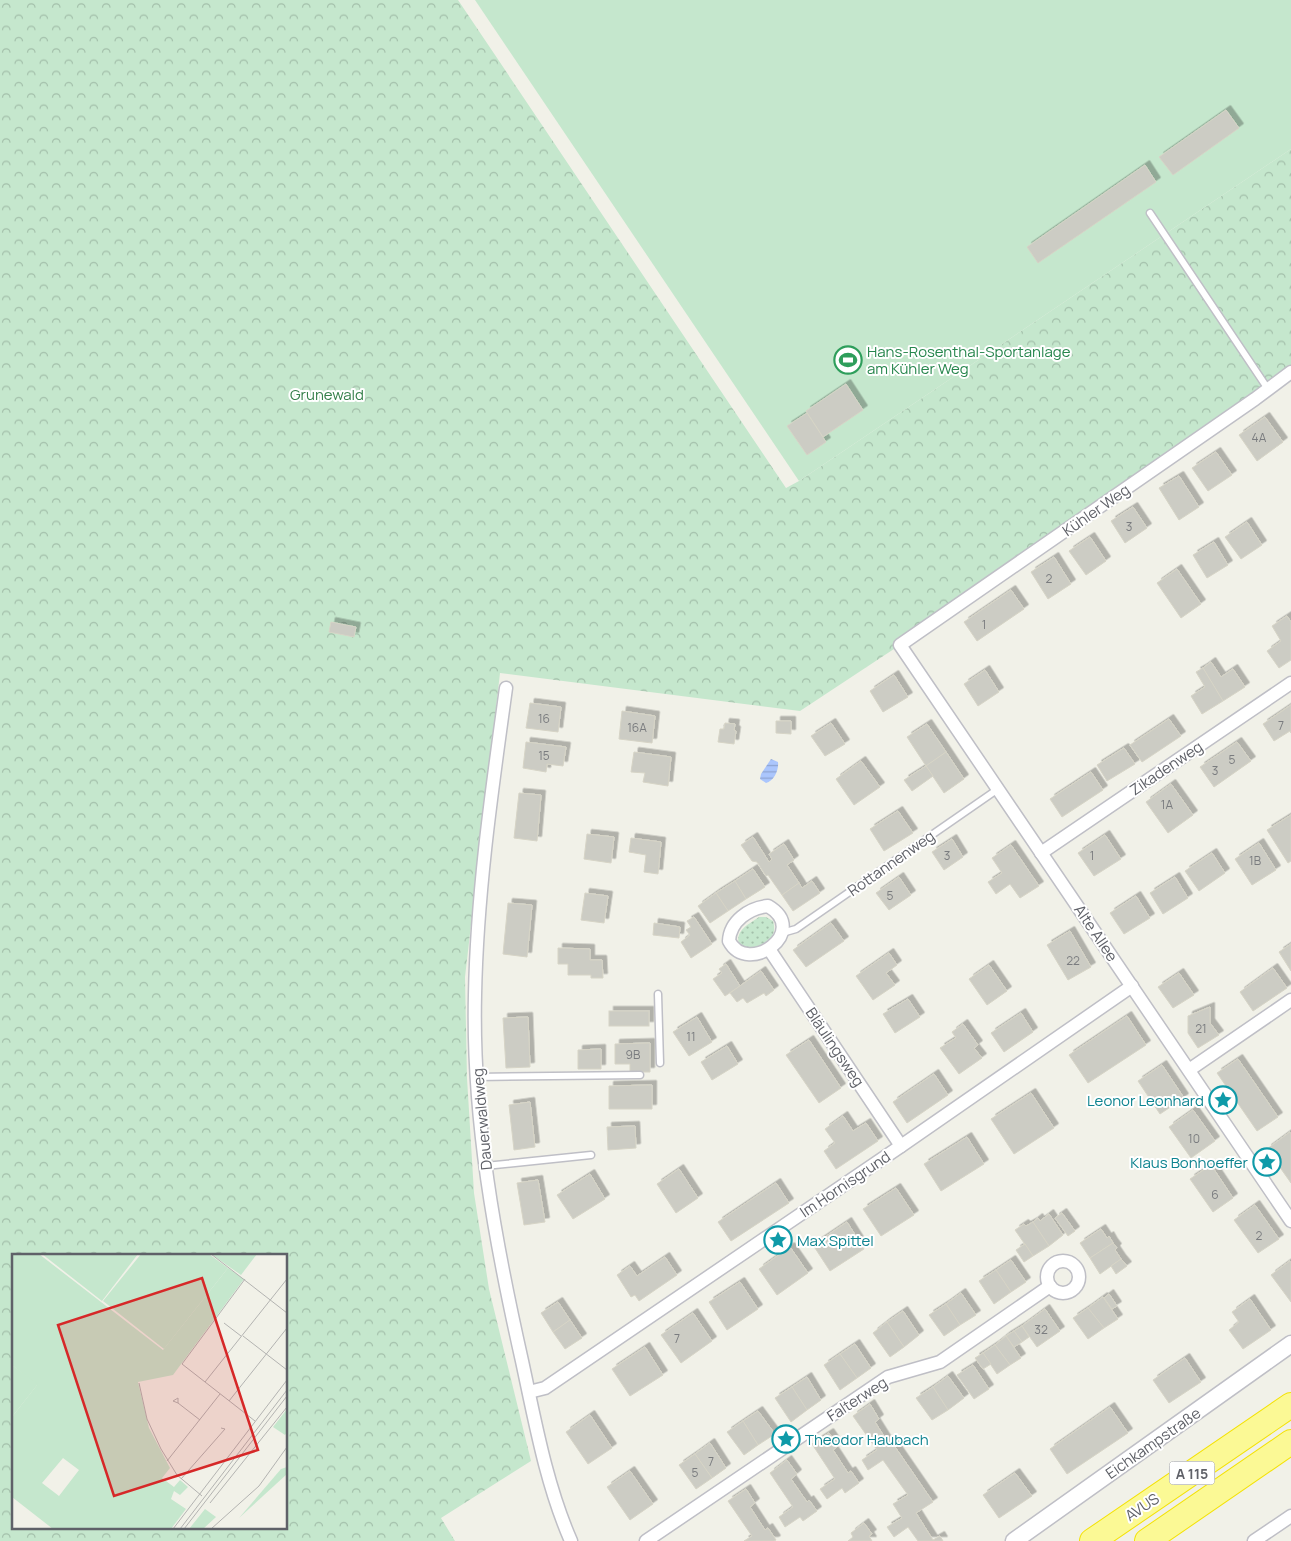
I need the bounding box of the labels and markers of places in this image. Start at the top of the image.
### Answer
place label: Hans-Rosenthal-Sportanlage am Kühler Weg [867,341,1071,379]
sports icon: Hans-Rosenthal-Sportanlage am Kühler Weg [833,345,863,375]
place icon: Leonor Leonhard [1208,1085,1238,1115]
place label: Leonor Leonhard [1087,1090,1204,1111]
place icon: Klaus Bonhoeffer [1252,1147,1282,1177]
place label: Klaus Bonhoeffer [1130,1152,1249,1173]
place icon: Max Spittel [763,1225,793,1255]
place label: Max Spittel [797,1230,874,1251]
place icon: Theodor Haubach [771,1424,801,1454]
place label: Theodor Haubach [805,1429,929,1450]

